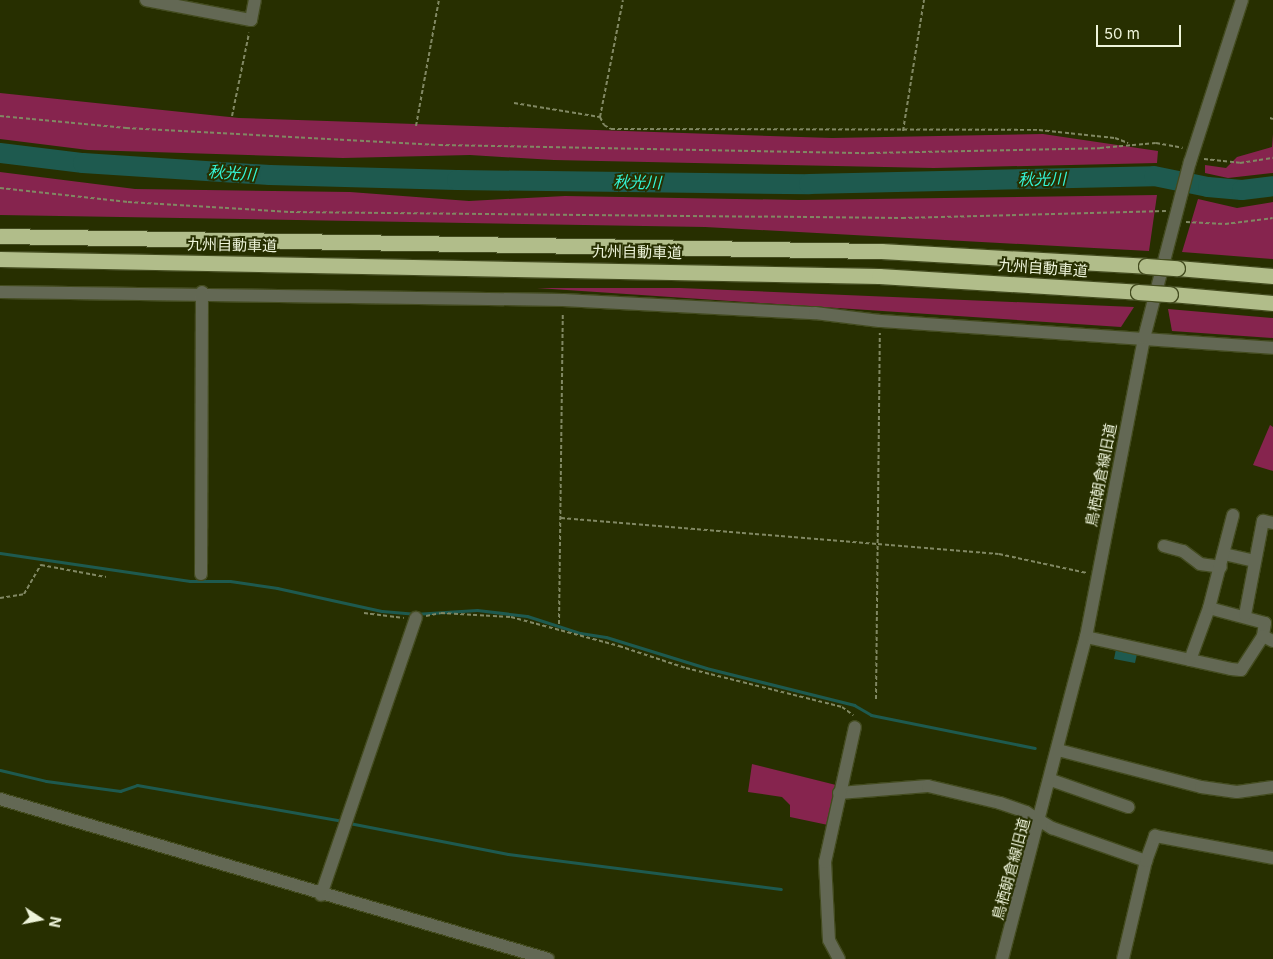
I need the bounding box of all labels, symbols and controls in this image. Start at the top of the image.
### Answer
scale bar [1098,15,1183,47]
text: 50 m [1104,24,1140,43]
water label: 秋光川 [207,162,257,184]
water label: 秋光川 [1018,169,1066,189]
water label: 秋光川 [613,172,661,192]
street label: 九州自動車道 [187,235,277,255]
street label: 九州自動車道 [592,242,682,262]
street label: 九州自動車道 [997,256,1089,280]
street label: 鳥栖朝倉線旧道 [1082,422,1120,528]
street label: 鳥栖朝倉線旧道 [989,816,1033,922]
north arrow [15,894,65,944]
text: N [46,915,65,929]

